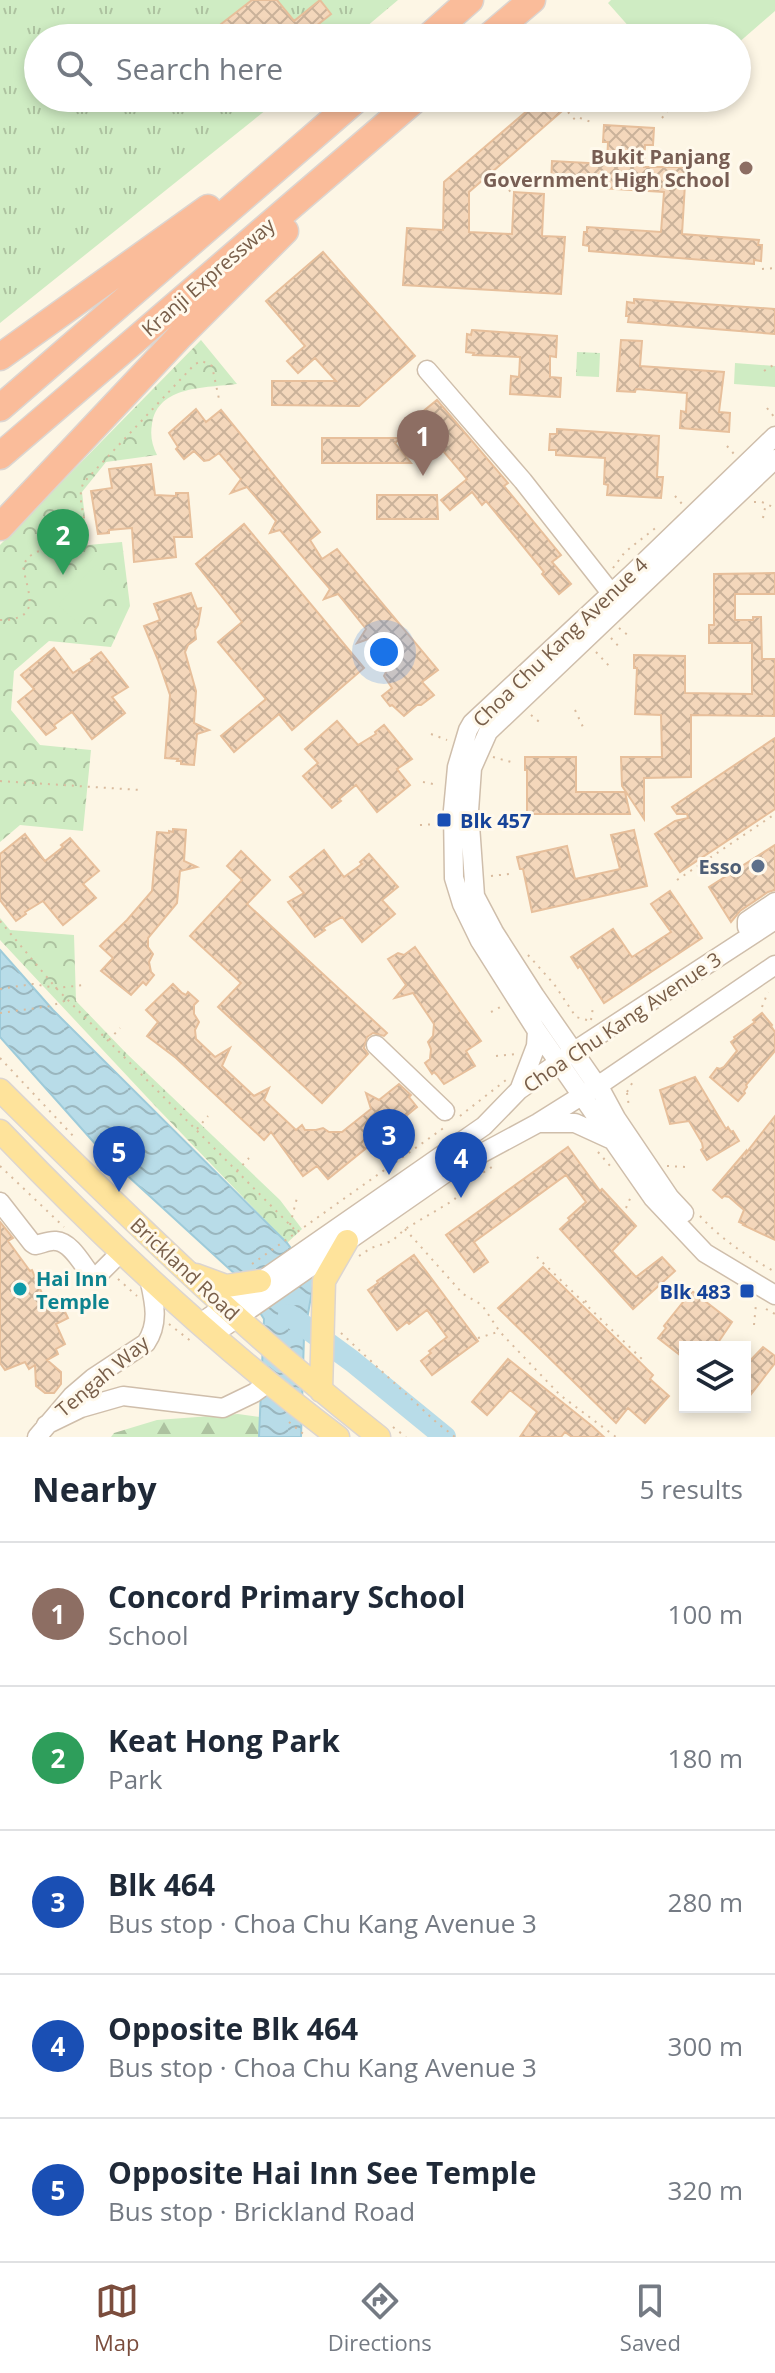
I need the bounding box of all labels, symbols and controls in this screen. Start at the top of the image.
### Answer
search box [24,24,751,112]
icon: search [52,46,96,90]
text: Search here [116,48,283,89]
place label: Bukit Panjang Government High School [483,143,731,193]
marker: Bukit Panjang Government High School [737,159,755,177]
street label: Kranji Expressway [136,211,281,342]
pin: 1 [397,410,449,476]
pin: 2 [37,509,89,575]
street label: Choa Chu Kang Avenue 4 [467,551,654,733]
your location [364,632,404,672]
place label: Blk 457 [460,807,531,834]
marker: Blk 457 [435,811,453,829]
place label: Esso [699,853,742,880]
marker: Esso [749,857,767,875]
street label: Choa Chu Kang Avenue 3 [518,946,726,1098]
pin: 3 [363,1109,415,1175]
pin: 5 [93,1126,145,1192]
pin: 4 [435,1132,487,1198]
street label: Brickland Road [125,1211,245,1327]
place label: Hai Inn Temple [36,1265,110,1315]
place label: Blk 483 [660,1278,731,1305]
marker: Hai Inn Temple [11,1280,29,1298]
marker: Blk 483 [738,1282,756,1300]
street label: Tengah Way [50,1329,155,1423]
map controls [679,1341,751,1413]
button: layers [679,1341,751,1413]
text: Nearby [32,1466,157,1512]
text: 5 results [640,1471,743,1507]
text: Concord Primary School [108,1576,465,1617]
text: 1 [51,1596,65,1632]
text: 100 m [668,1596,743,1632]
text: School [108,1617,189,1653]
text: Keat Hong Park [108,1720,340,1761]
text: 2 [51,1740,65,1776]
text: 180 m [668,1740,743,1776]
text: Park [108,1761,162,1797]
text: Blk 464 [108,1864,215,1905]
text: 3 [51,1884,65,1920]
text: 280 m [668,1884,743,1920]
text: Bus stop · Choa Chu Kang Avenue 3 [108,1905,537,1941]
text: Opposite Blk 464 [108,2008,358,2049]
text: 4 [51,2028,65,2064]
text: 300 m [668,2028,743,2064]
text: Bus stop · Choa Chu Kang Avenue 3 [108,2049,537,2085]
text: Opposite Hai Inn See Temple [108,2152,536,2193]
text: 5 [51,2172,65,2208]
text: 320 m [668,2172,743,2208]
text: Bus stop · Brickland Road [108,2193,415,2229]
tab: Map [94,2279,140,2357]
tab: Directions [328,2279,432,2357]
tab: Saved [620,2279,681,2357]

